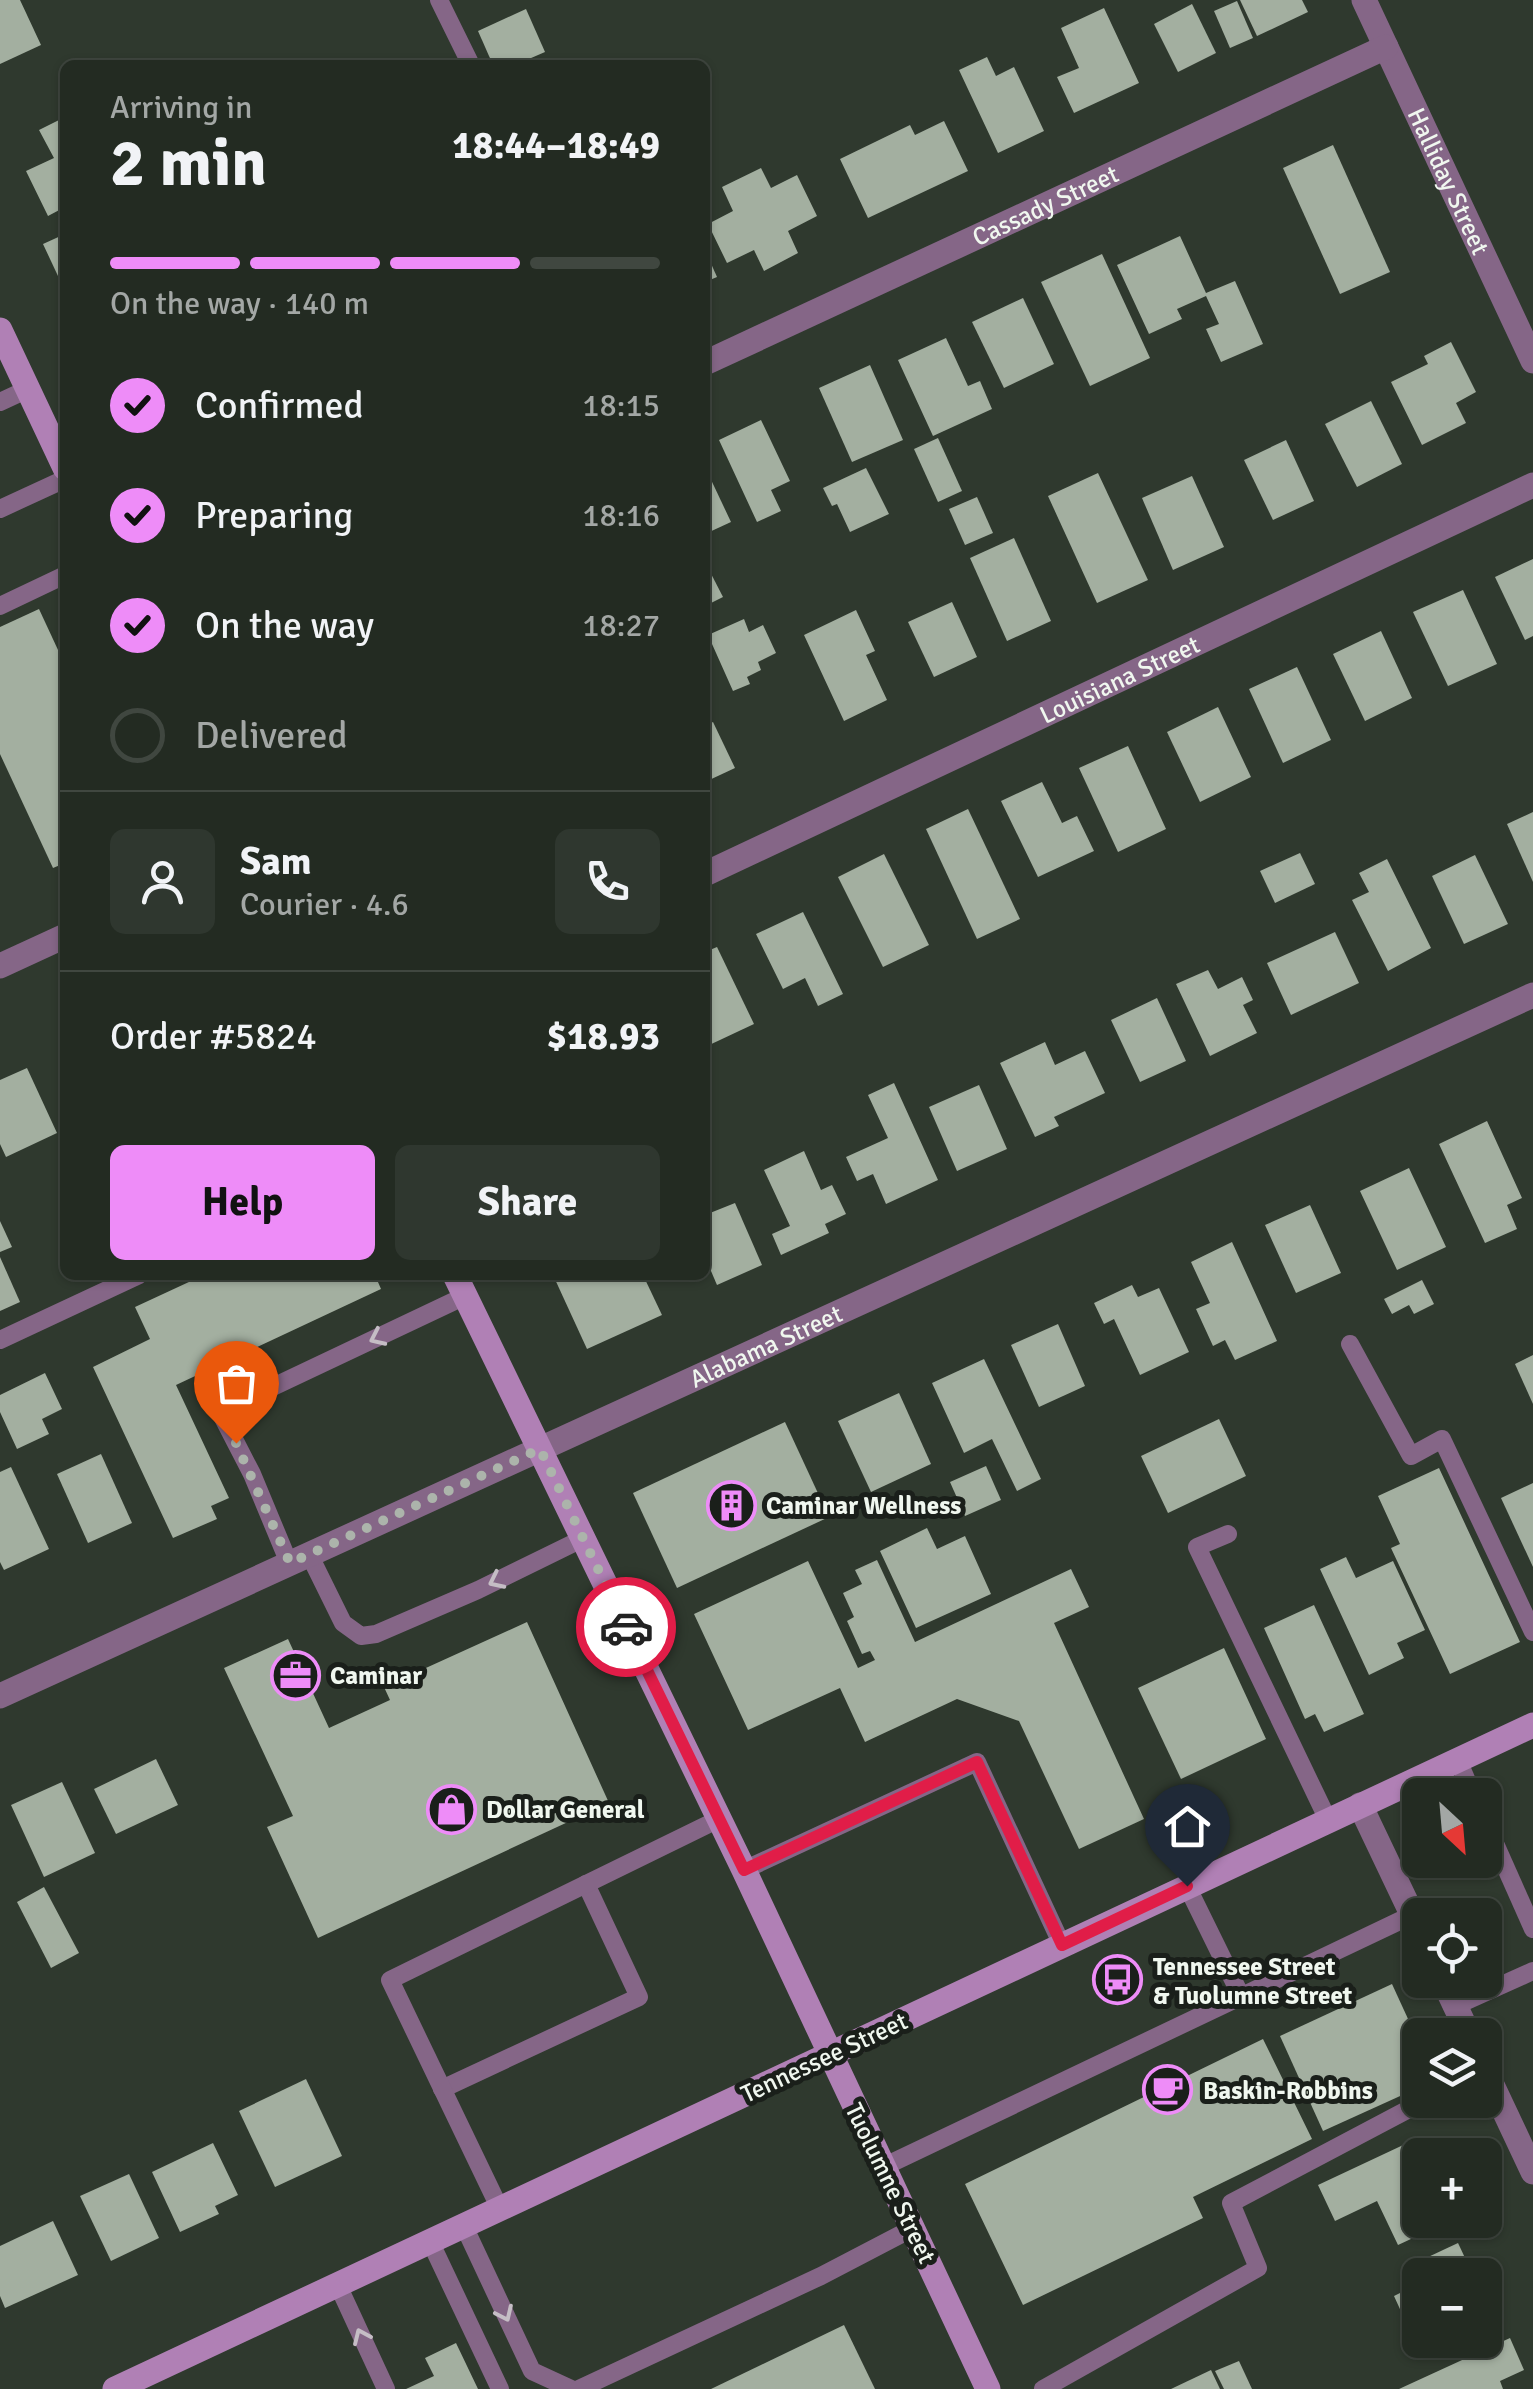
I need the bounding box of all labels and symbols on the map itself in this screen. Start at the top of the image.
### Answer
street label: Halliday Street [1401,103,1496,260]
street label: Cassady Street [967,158,1124,253]
street label: Louisiana Street [1035,629,1205,731]
street label: Alabama Street [685,1298,847,1395]
one-way arrow [369,1325,387,1345]
pin [194,1341,279,1444]
building icon: Caminar Wellness [705,1479,757,1531]
place label: Caminar Wellness [766,1490,961,1521]
one-way arrow [488,1569,506,1589]
courier [576,1577,676,1677]
office icon: Caminar [269,1649,321,1701]
place label: Caminar [330,1660,422,1691]
north arrow [1402,1778,1502,1878]
shop icon: Dollar General [425,1783,477,1835]
pin [1145,1784,1230,1887]
place label: Dollar General [486,1794,645,1825]
place label: Tennessee Street & Tuolumne Street [1153,1951,1352,2011]
bus stop icon: Tennessee Street & Tuolumne Street [1092,1954,1144,2006]
street label: Tennessee Street [736,2005,913,2110]
cafe icon: Baskin-Robbins [1142,2064,1194,2116]
place label: Baskin-Robbins [1203,2075,1373,2106]
street label: Tuolumne Street [838,2098,943,2269]
one-way arrow [493,2304,513,2322]
one-way arrow [353,2328,373,2346]

